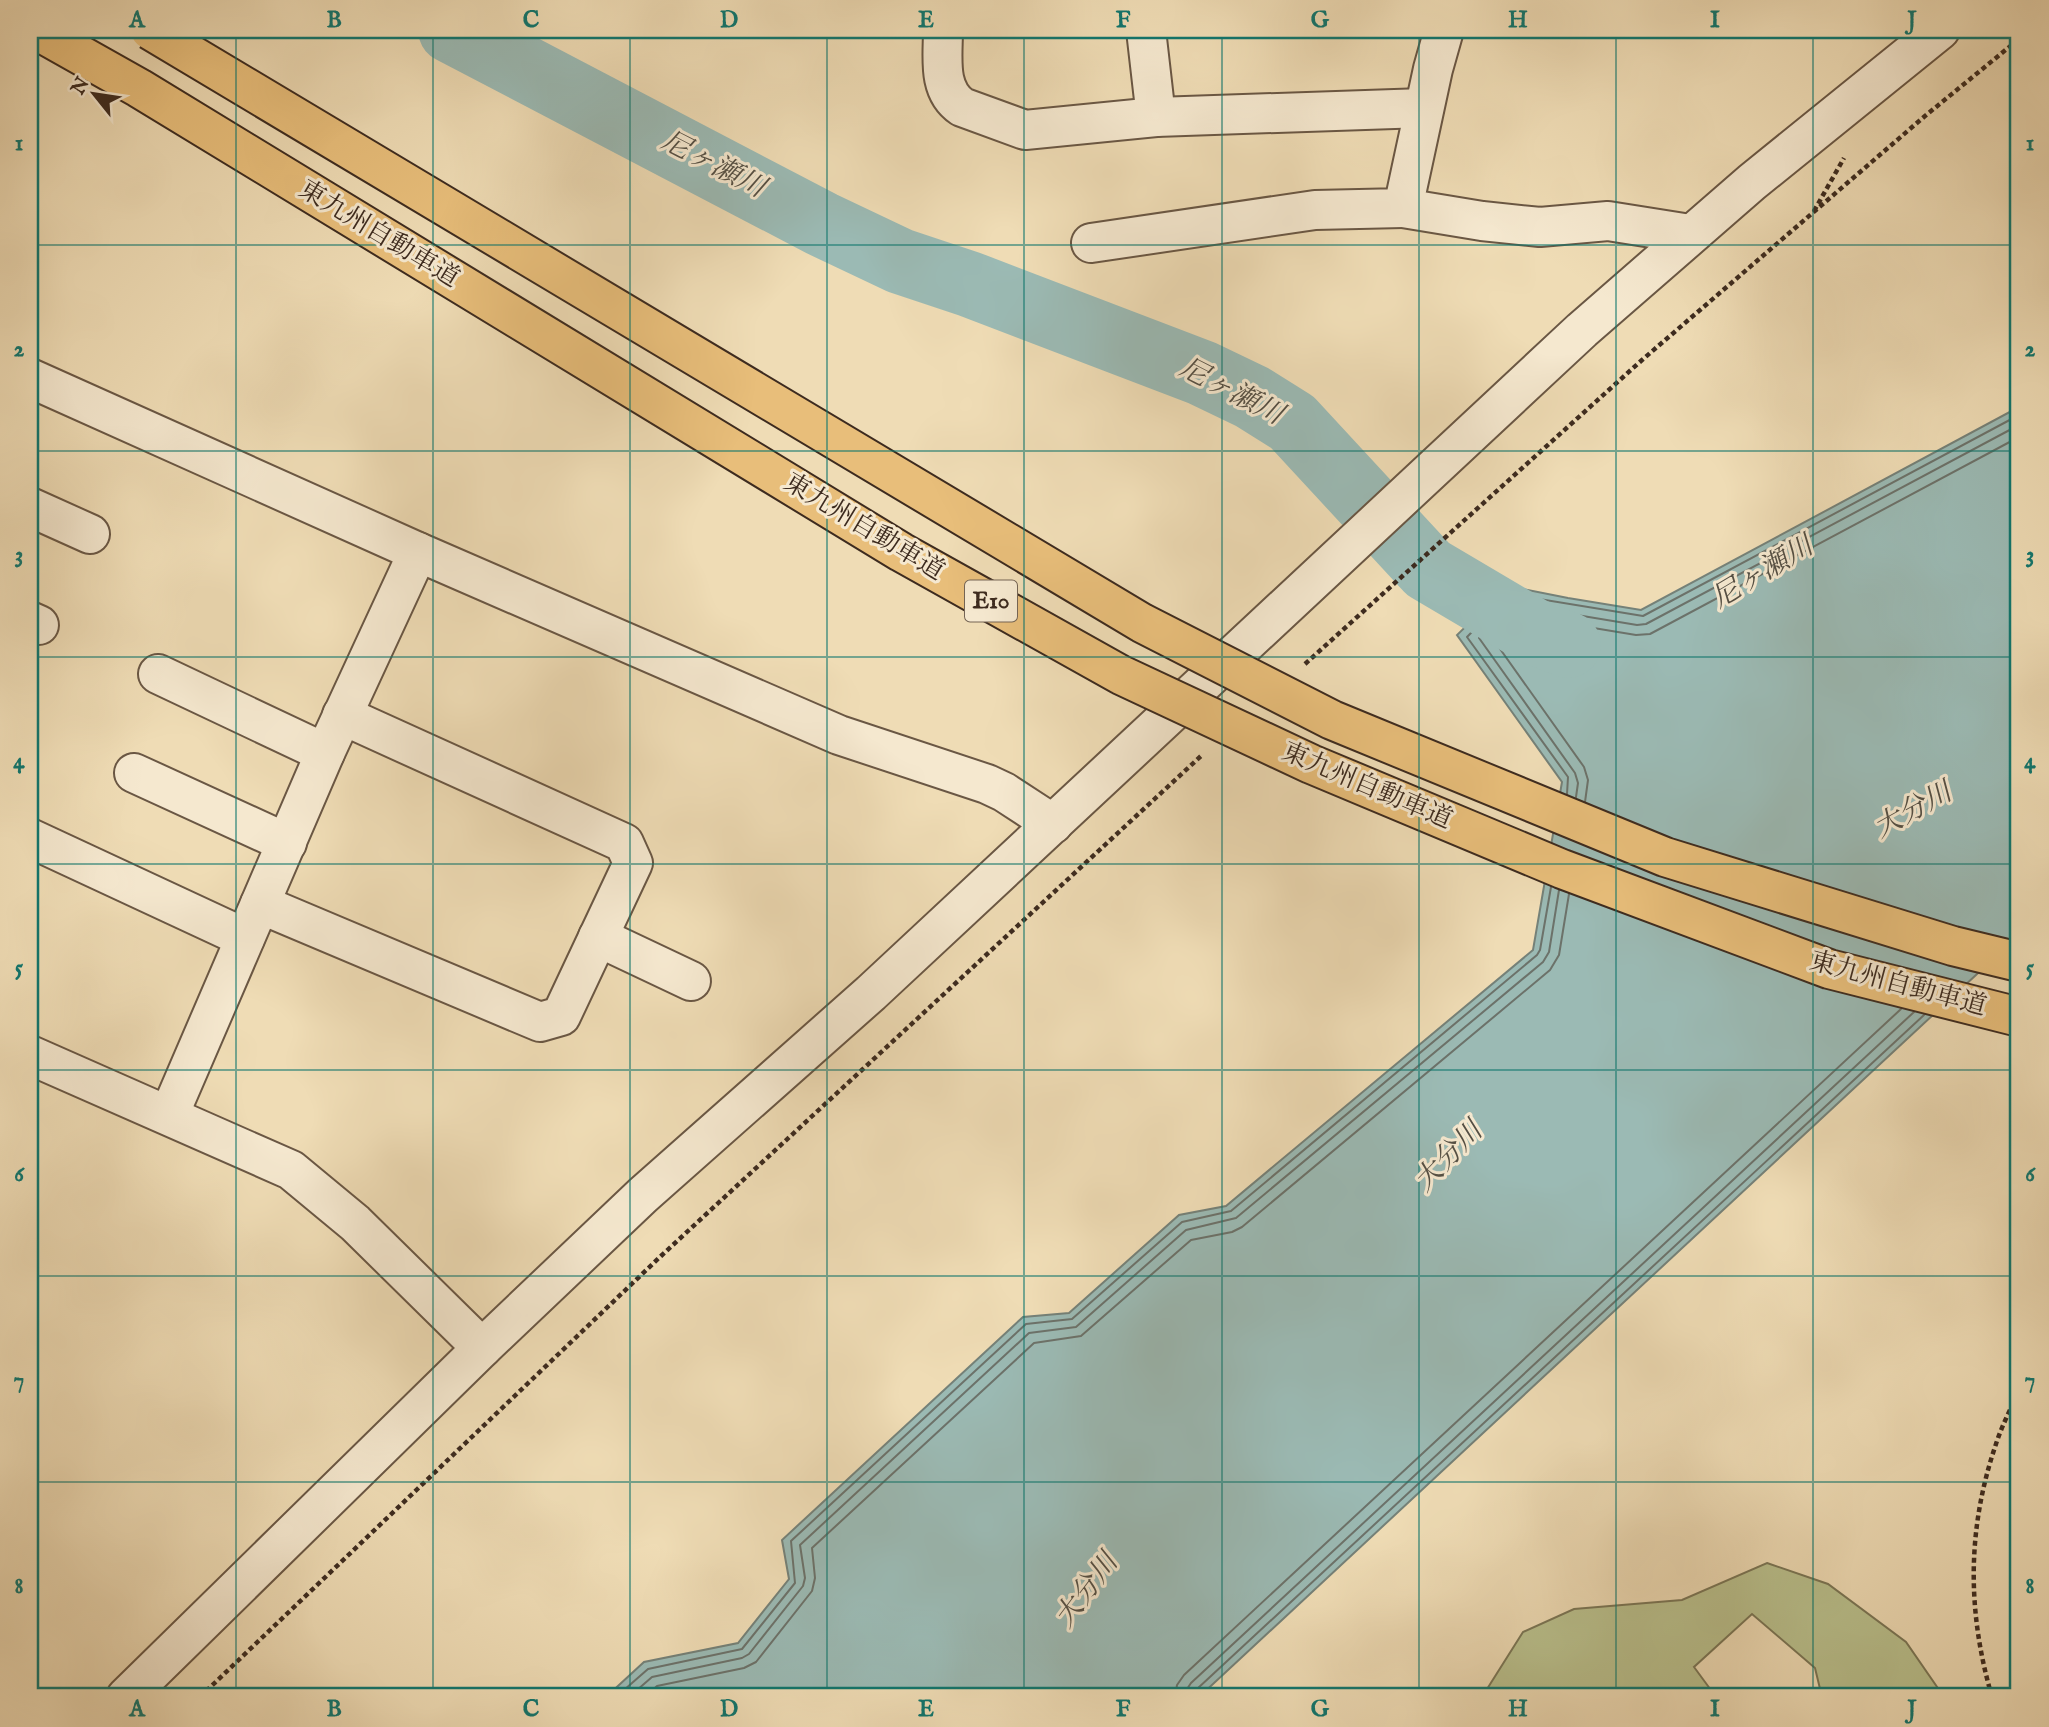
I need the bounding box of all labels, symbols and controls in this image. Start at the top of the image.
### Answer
text: A [128,6,146,35]
text: B [326,6,342,35]
text: C [523,6,540,35]
text: D [720,6,738,35]
text: E [918,6,934,35]
text: F [1116,6,1131,35]
text: G [1311,6,1330,35]
text: H [1508,6,1528,35]
text: I [1710,6,1720,35]
text: J [1904,6,1917,35]
north arrow [60,60,130,130]
text: N [66,73,96,100]
water label: 尼ヶ瀬川 [655,124,774,207]
text: 1 [15,129,23,158]
text: 1 [2026,129,2034,158]
street label: 東九州自動車道 [292,173,466,295]
text: 2 [14,335,25,364]
text: 2 [2025,335,2036,364]
water label: 尼ヶ瀬川 [1173,351,1292,434]
street label: 東九州自動車道 [777,466,951,588]
water label: 尼ヶ瀬川 [1706,528,1823,617]
text: 3 [15,541,23,570]
text: 3 [2026,541,2034,570]
road number: E10 [965,580,1017,622]
street label: 東九州自動車道 [1277,735,1457,837]
text: 4 [13,747,25,776]
text: 4 [2024,747,2036,776]
water label: 大分川 [1868,774,1961,847]
street label: 東九州自動車道 [1806,945,1990,1023]
text: 5 [15,954,24,983]
text: 5 [2026,954,2035,983]
water label: 大分川 [1407,1112,1493,1199]
text: 6 [14,1160,25,1189]
text: 6 [2025,1160,2036,1189]
text: 7 [14,1366,24,1395]
text: 7 [2025,1366,2035,1395]
water label: 大分川 [1048,1545,1128,1635]
text: 8 [14,1572,24,1601]
text: 8 [2025,1572,2035,1601]
text: A [128,1695,146,1724]
text: B [326,1695,342,1724]
text: C [523,1695,540,1724]
text: D [720,1695,738,1724]
text: E [918,1695,934,1724]
text: F [1116,1695,1131,1724]
text: G [1311,1695,1330,1724]
text: H [1508,1695,1528,1724]
text: I [1710,1695,1720,1724]
text: J [1904,1695,1917,1724]

